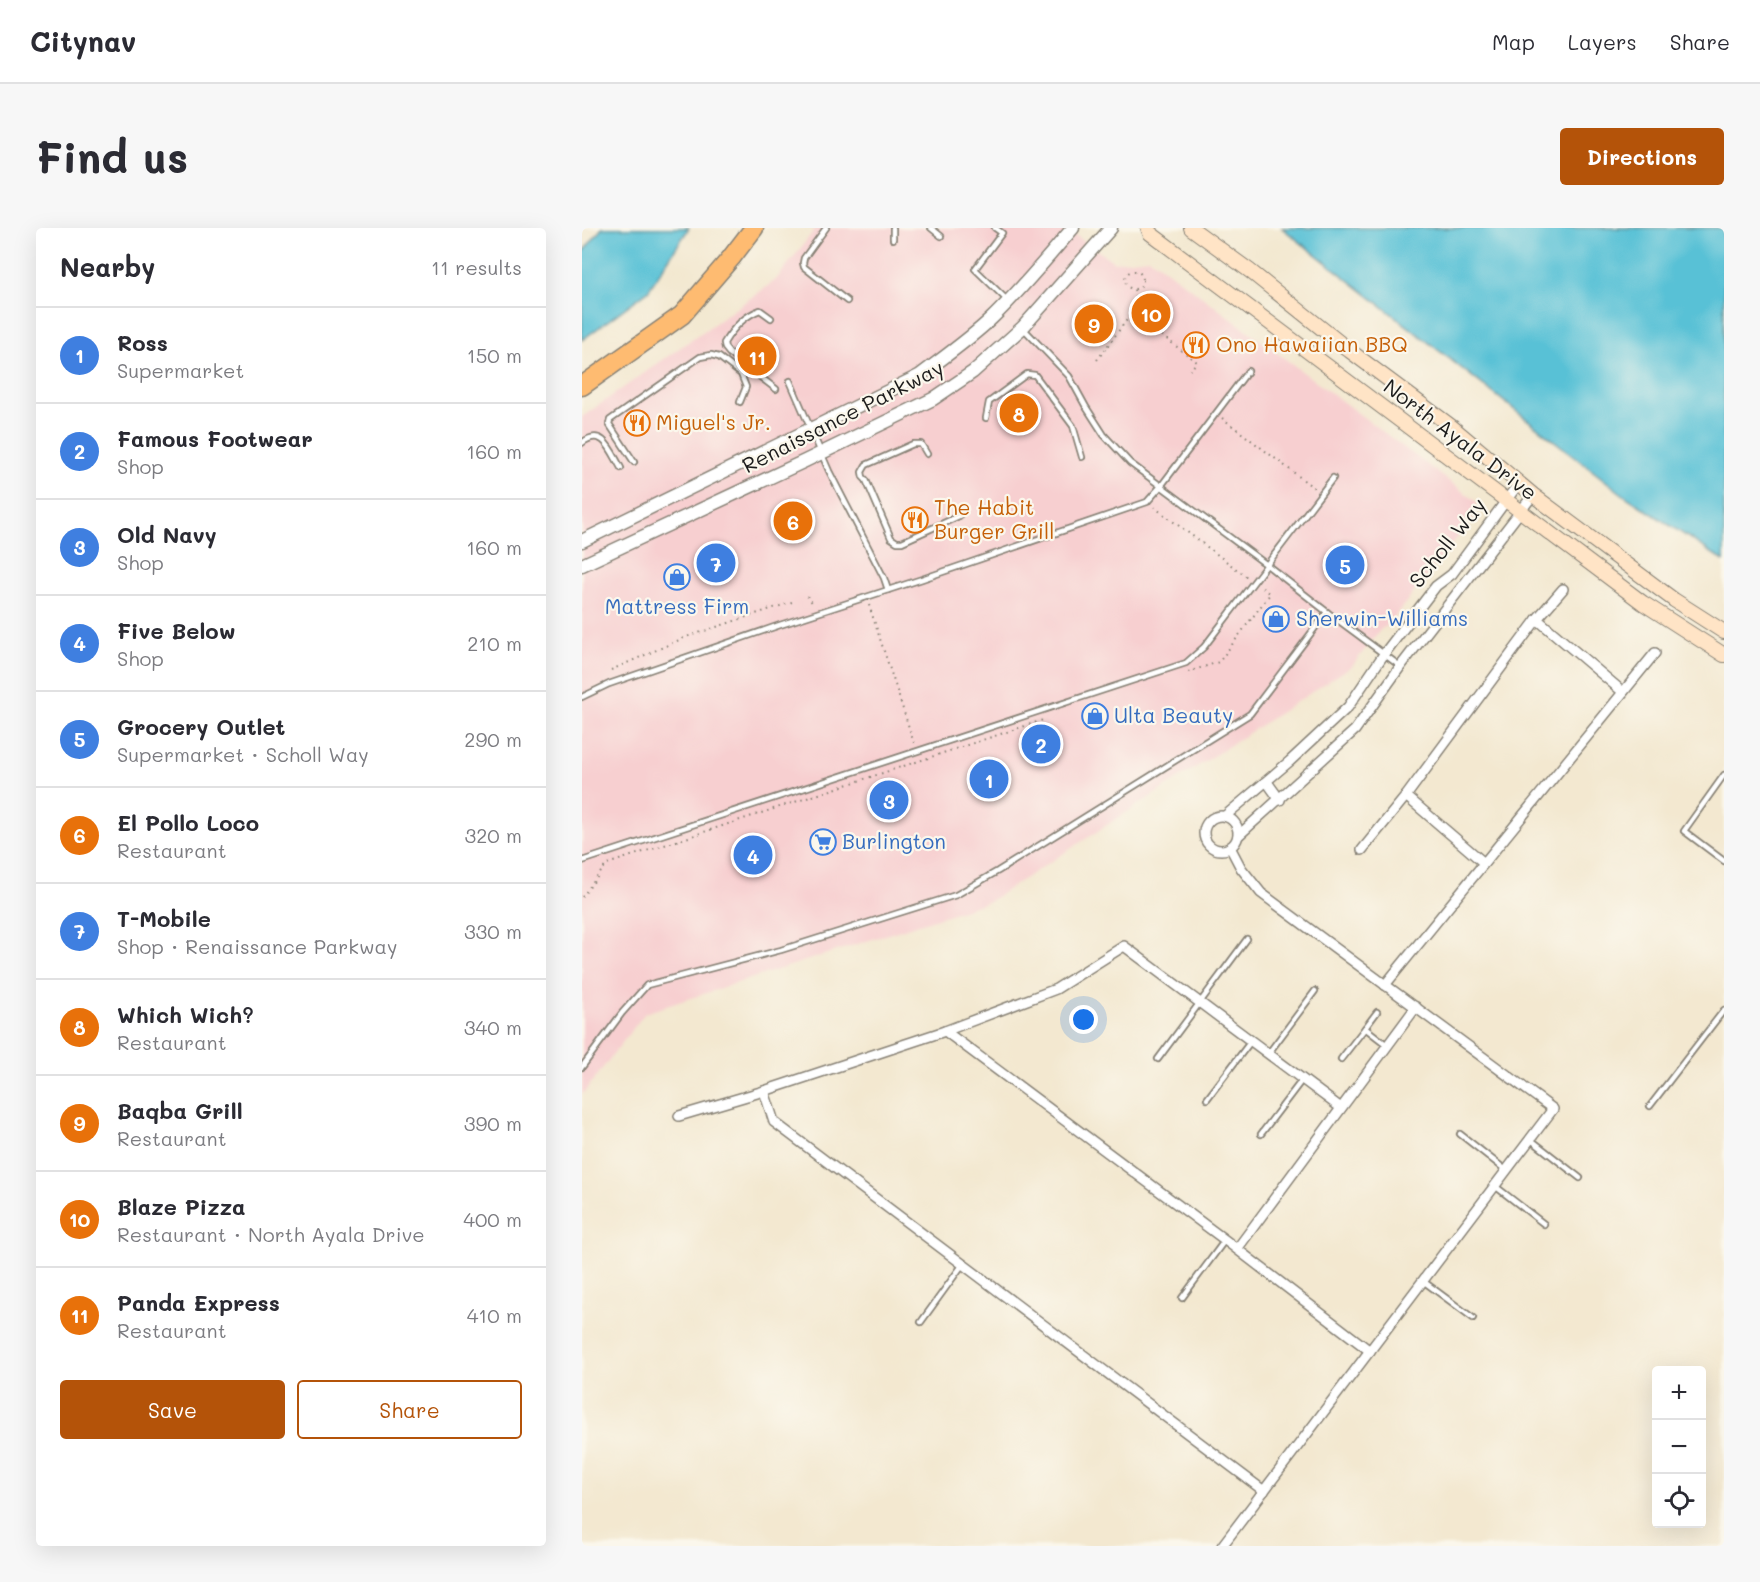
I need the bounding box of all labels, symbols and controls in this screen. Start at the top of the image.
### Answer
text: Citynav [30,23,136,59]
text: Map [1492,28,1535,55]
text: Layers [1568,28,1637,55]
text: Share [1670,28,1730,55]
button: Directions [1560,128,1724,185]
text: Find us [36,129,188,184]
text: Nearby [60,250,155,284]
text: 11 results [431,254,522,280]
pin: 10 [1132,290,1170,335]
pin: 9 [1074,302,1114,346]
text: Ross [117,328,168,357]
restaurant icon: Ono Hawaiian BBQ [1181,330,1211,360]
place label: Ono Hawaiian BBQ [1216,330,1408,357]
pin: 11 [738,334,777,378]
text: 1 [75,342,84,368]
text: 150 m [467,342,522,368]
street label: Renaissance Parkway [737,353,948,478]
text: Supermarket [117,357,244,383]
street label: North Ayala Drive [1379,372,1543,505]
pin: 8 [1000,390,1038,435]
restaurant icon: Miguel's Jr. [622,408,652,438]
place label: Miguel's Jr. [656,408,771,435]
text: Famous Footwear [117,424,313,453]
text: 2 [74,438,85,464]
text: 160 m [466,438,522,464]
text: Shop [117,453,164,479]
street label: Scholl Way [1402,492,1491,593]
place label: The Habit Burger Grill [934,493,1055,544]
pin: 6 [774,498,812,544]
restaurant icon: The Habit Burger Grill [900,505,930,535]
text: Old Navy [117,520,217,549]
text: 3 [74,534,86,560]
text: 160 m [466,534,522,560]
pin: 7 [696,540,736,586]
pin: 5 [1326,542,1365,588]
text: Shop [117,549,164,575]
shop icon: Mattress Firm [662,562,692,592]
place label: Mattress Firm [605,592,749,619]
shop icon: Sherwin-Williams [1261,604,1291,634]
place label: Sherwin-Williams [1296,604,1468,631]
text: Five Below [117,616,236,645]
text: 4 [73,630,86,656]
text: 210 m [467,630,522,656]
text: Shop [117,645,164,671]
shop icon: Ulta Beauty [1080,701,1110,731]
place label: Ulta Beauty [1114,701,1233,728]
text: Grocery Outlet [117,712,285,741]
pin: 2 [1022,722,1060,766]
text: 5 [74,726,85,752]
text: 290 m [464,726,522,752]
text: Supermarket · Scholl Way [117,741,369,767]
pin: 1 [970,756,1008,802]
pin: 3 [870,778,908,822]
text: El Pollo Loco [117,808,259,837]
text: 6 [73,822,86,848]
text: 320 m [464,822,522,848]
supermarket icon: Burlington [808,827,838,857]
place label: Burlington [842,827,946,854]
pin: 4 [734,832,772,878]
text: Restaurant [117,837,227,863]
text: T-Mobile [117,904,211,933]
text: 7 [74,918,85,944]
text: 330 m [464,918,522,944]
text: Shop · Renaissance Parkway [117,933,397,959]
text: Which Wich? [117,1000,254,1029]
your location [1069,1005,1098,1034]
text: 8 [73,1014,86,1040]
text: 340 m [464,1014,522,1040]
text: Restaurant [117,1029,227,1055]
text: Baqba Grill [117,1096,243,1125]
text: 9 [73,1110,86,1136]
text: 390 m [464,1110,522,1136]
text: Restaurant [117,1125,227,1151]
text: Blaze Pizza [117,1192,246,1221]
text: 10 [69,1206,90,1232]
text: 400 m [463,1206,522,1232]
text: Restaurant · North Ayala Drive [117,1221,425,1247]
text: Panda Express [117,1288,280,1317]
text: 11 [71,1302,88,1328]
text: 410 m [467,1302,522,1328]
text: Restaurant [117,1317,227,1343]
map controls [1652,1366,1706,1528]
button: + [1652,1366,1706,1420]
button: Save [60,1380,285,1439]
button: Share [297,1380,522,1439]
button: − [1652,1420,1706,1474]
button: locate [1652,1474,1706,1528]

